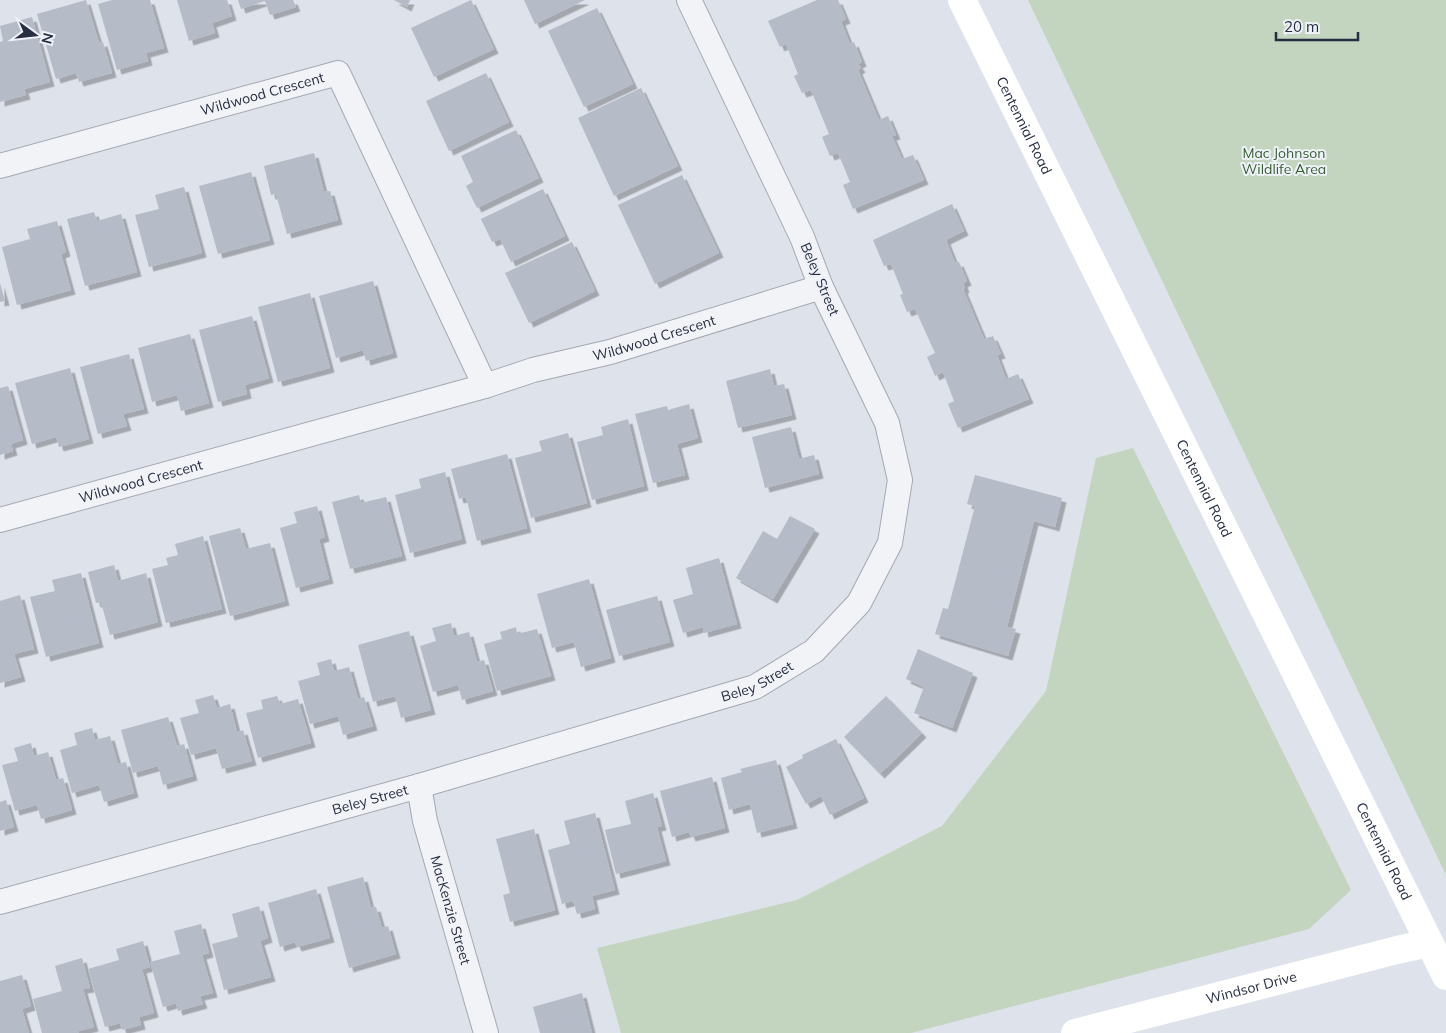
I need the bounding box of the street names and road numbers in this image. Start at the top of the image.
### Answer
street label: Wildwood Crescent [198,68,326,119]
street label: Centennial Road [992,74,1056,177]
street label: Beley Street [797,240,844,318]
street label: Wildwood Crescent [591,311,718,365]
street label: Centennial Road [1172,436,1236,540]
street label: Wildwood Crescent [77,455,205,507]
street label: Beley Street [719,657,796,706]
street label: Beley Street [330,780,410,819]
street label: Centennial Road [1352,799,1416,903]
street label: MacKenzie Street [426,853,475,967]
street label: Windsor Drive [1204,967,1299,1008]

